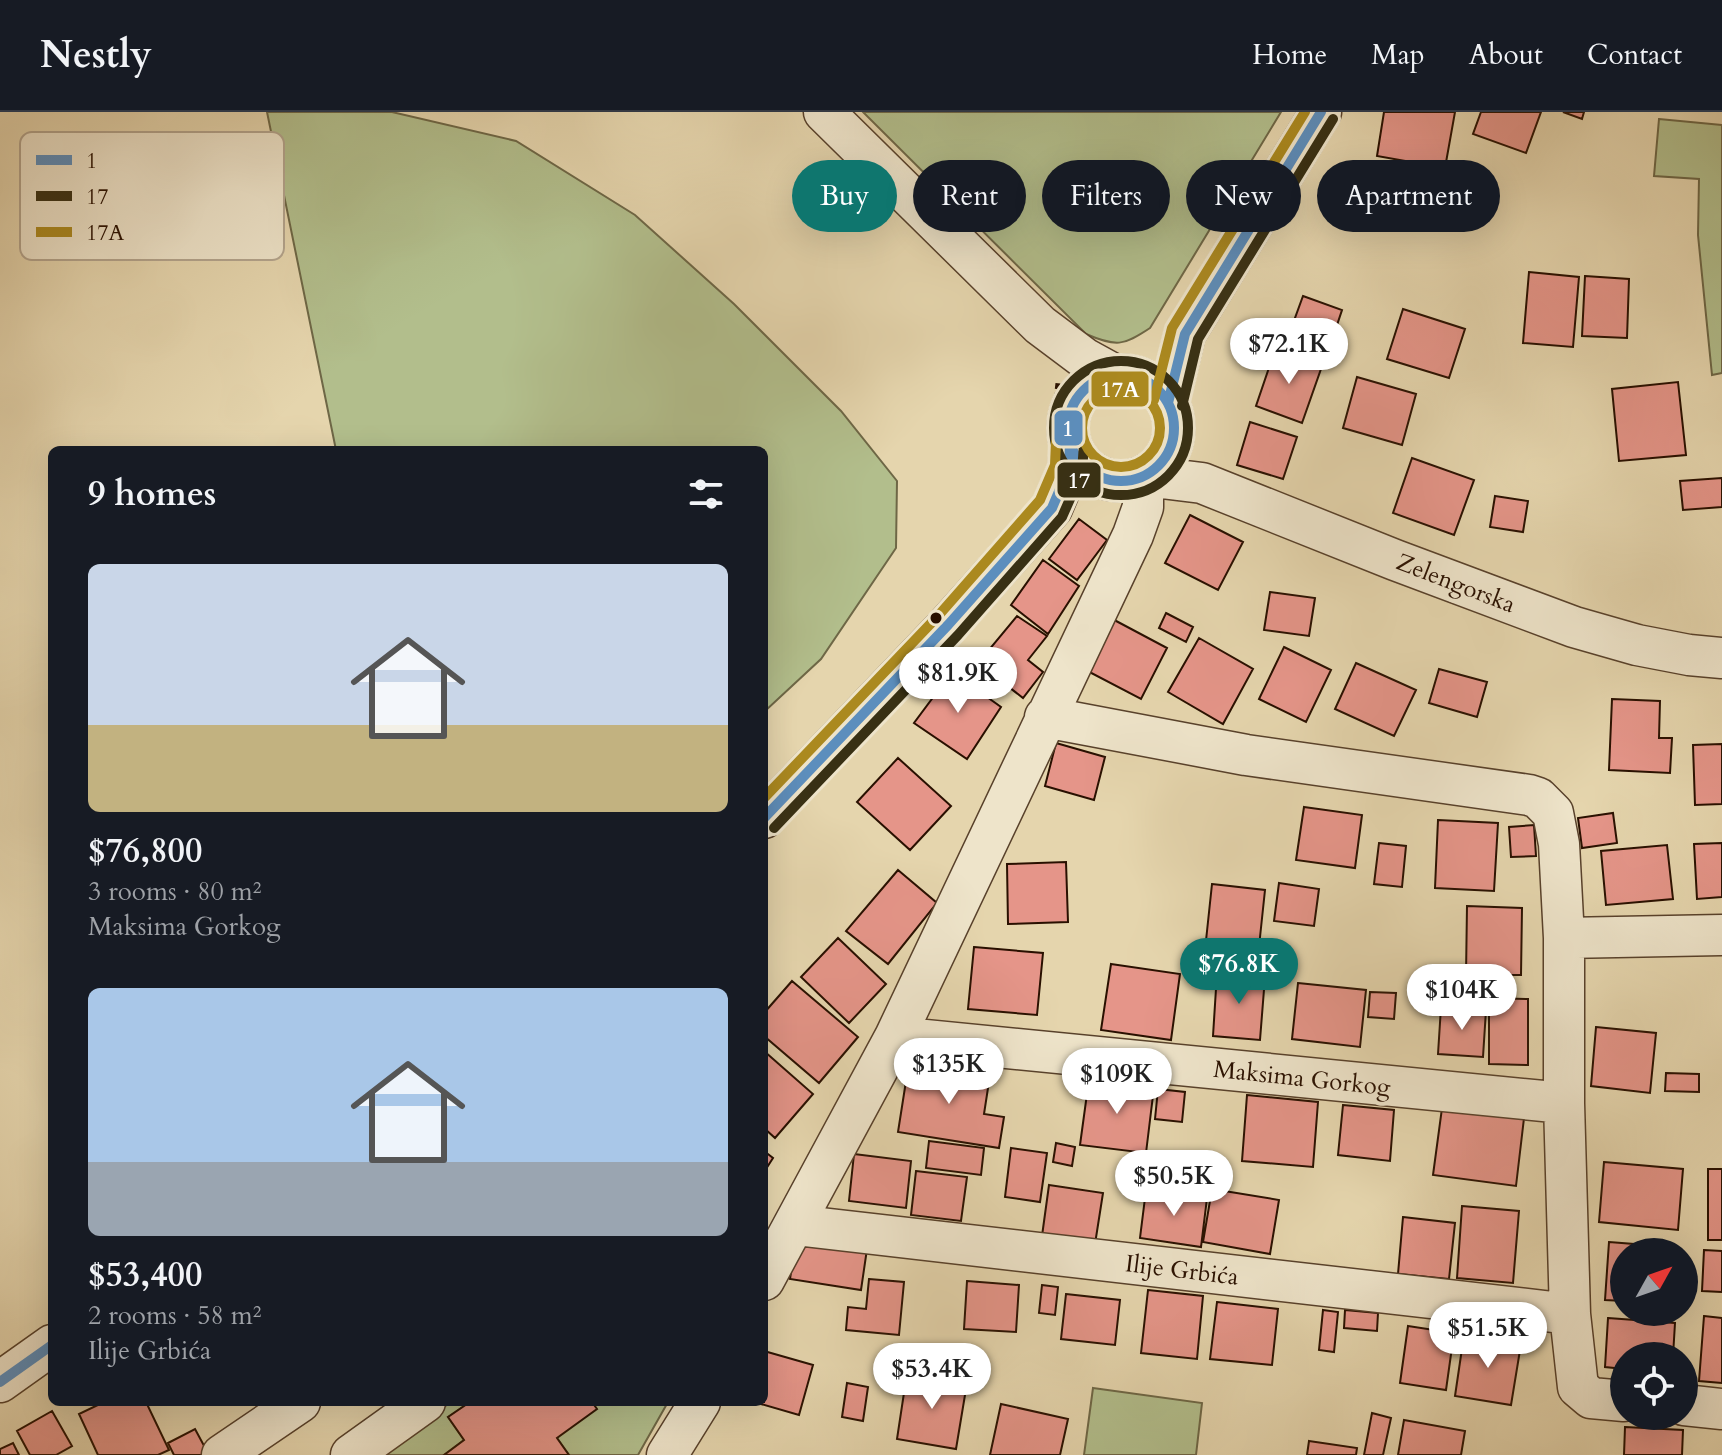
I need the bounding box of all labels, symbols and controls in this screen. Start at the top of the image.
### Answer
text: Nestly [40,29,152,81]
text: Home [1252,36,1327,74]
text: Map [1371,36,1425,74]
text: About [1469,36,1543,74]
text: Contact [1587,36,1682,74]
legend [20,132,284,260]
text: 1 [86,146,97,176]
chip: Buy [792,160,897,232]
chip: Rent [913,160,1026,232]
chip: Filters [1042,160,1170,232]
chip: New [1186,160,1301,232]
chip: Apartment [1317,160,1500,232]
text: 17 [86,182,109,212]
text: 17A [86,218,125,248]
pin: $72.1K [1224,318,1354,386]
text: $72.1K [1248,326,1330,361]
line badge: 17A [1090,370,1150,408]
text: 17A [1100,375,1140,405]
line badge: 1 [1053,409,1084,447]
text: 1 [1062,414,1074,444]
line badge: 17 [1056,461,1102,499]
text: 17 [1068,466,1090,496]
text: 9 homes [88,471,216,517]
icon: filters [684,472,728,516]
street label: Zelengorska [1392,546,1521,622]
unlabelled marker [928,610,944,626]
icon: home [336,616,480,760]
pin: $81.9K [893,647,1023,715]
text: $81.9K [917,655,999,690]
text: $76,800 [88,828,202,874]
text: 3 rooms · 80 m² [88,874,261,909]
text: Maksima Gorkog [88,909,281,944]
pin: $76.8K [1174,938,1304,1006]
text: $76.8K [1198,946,1280,981]
pin: $104K [1406,964,1518,1032]
text: $104K [1425,972,1499,1007]
pin: $135K [893,1038,1005,1106]
icon: home [336,1040,480,1184]
text: $135K [912,1046,986,1081]
pin: $109K [1061,1048,1173,1116]
street label: Maksima Gorkog [1212,1053,1393,1104]
text: $109K [1080,1056,1154,1091]
pin: $50.5K [1109,1150,1239,1218]
text: $50.5K [1133,1158,1215,1193]
north arrow [1610,1238,1698,1326]
map controls [1610,1238,1698,1430]
street label: Ilije Grbića [1123,1247,1241,1294]
text: $53,400 [88,1252,202,1298]
text: 2 rooms · 58 m² [88,1298,261,1333]
pin: $51.5K [1423,1302,1553,1370]
text: $51.5K [1447,1310,1529,1345]
text: Ilije Grbića [88,1333,211,1368]
button: locate [1610,1342,1698,1430]
pin: $53.4K [867,1343,997,1411]
text: $53.4K [891,1351,973,1386]

